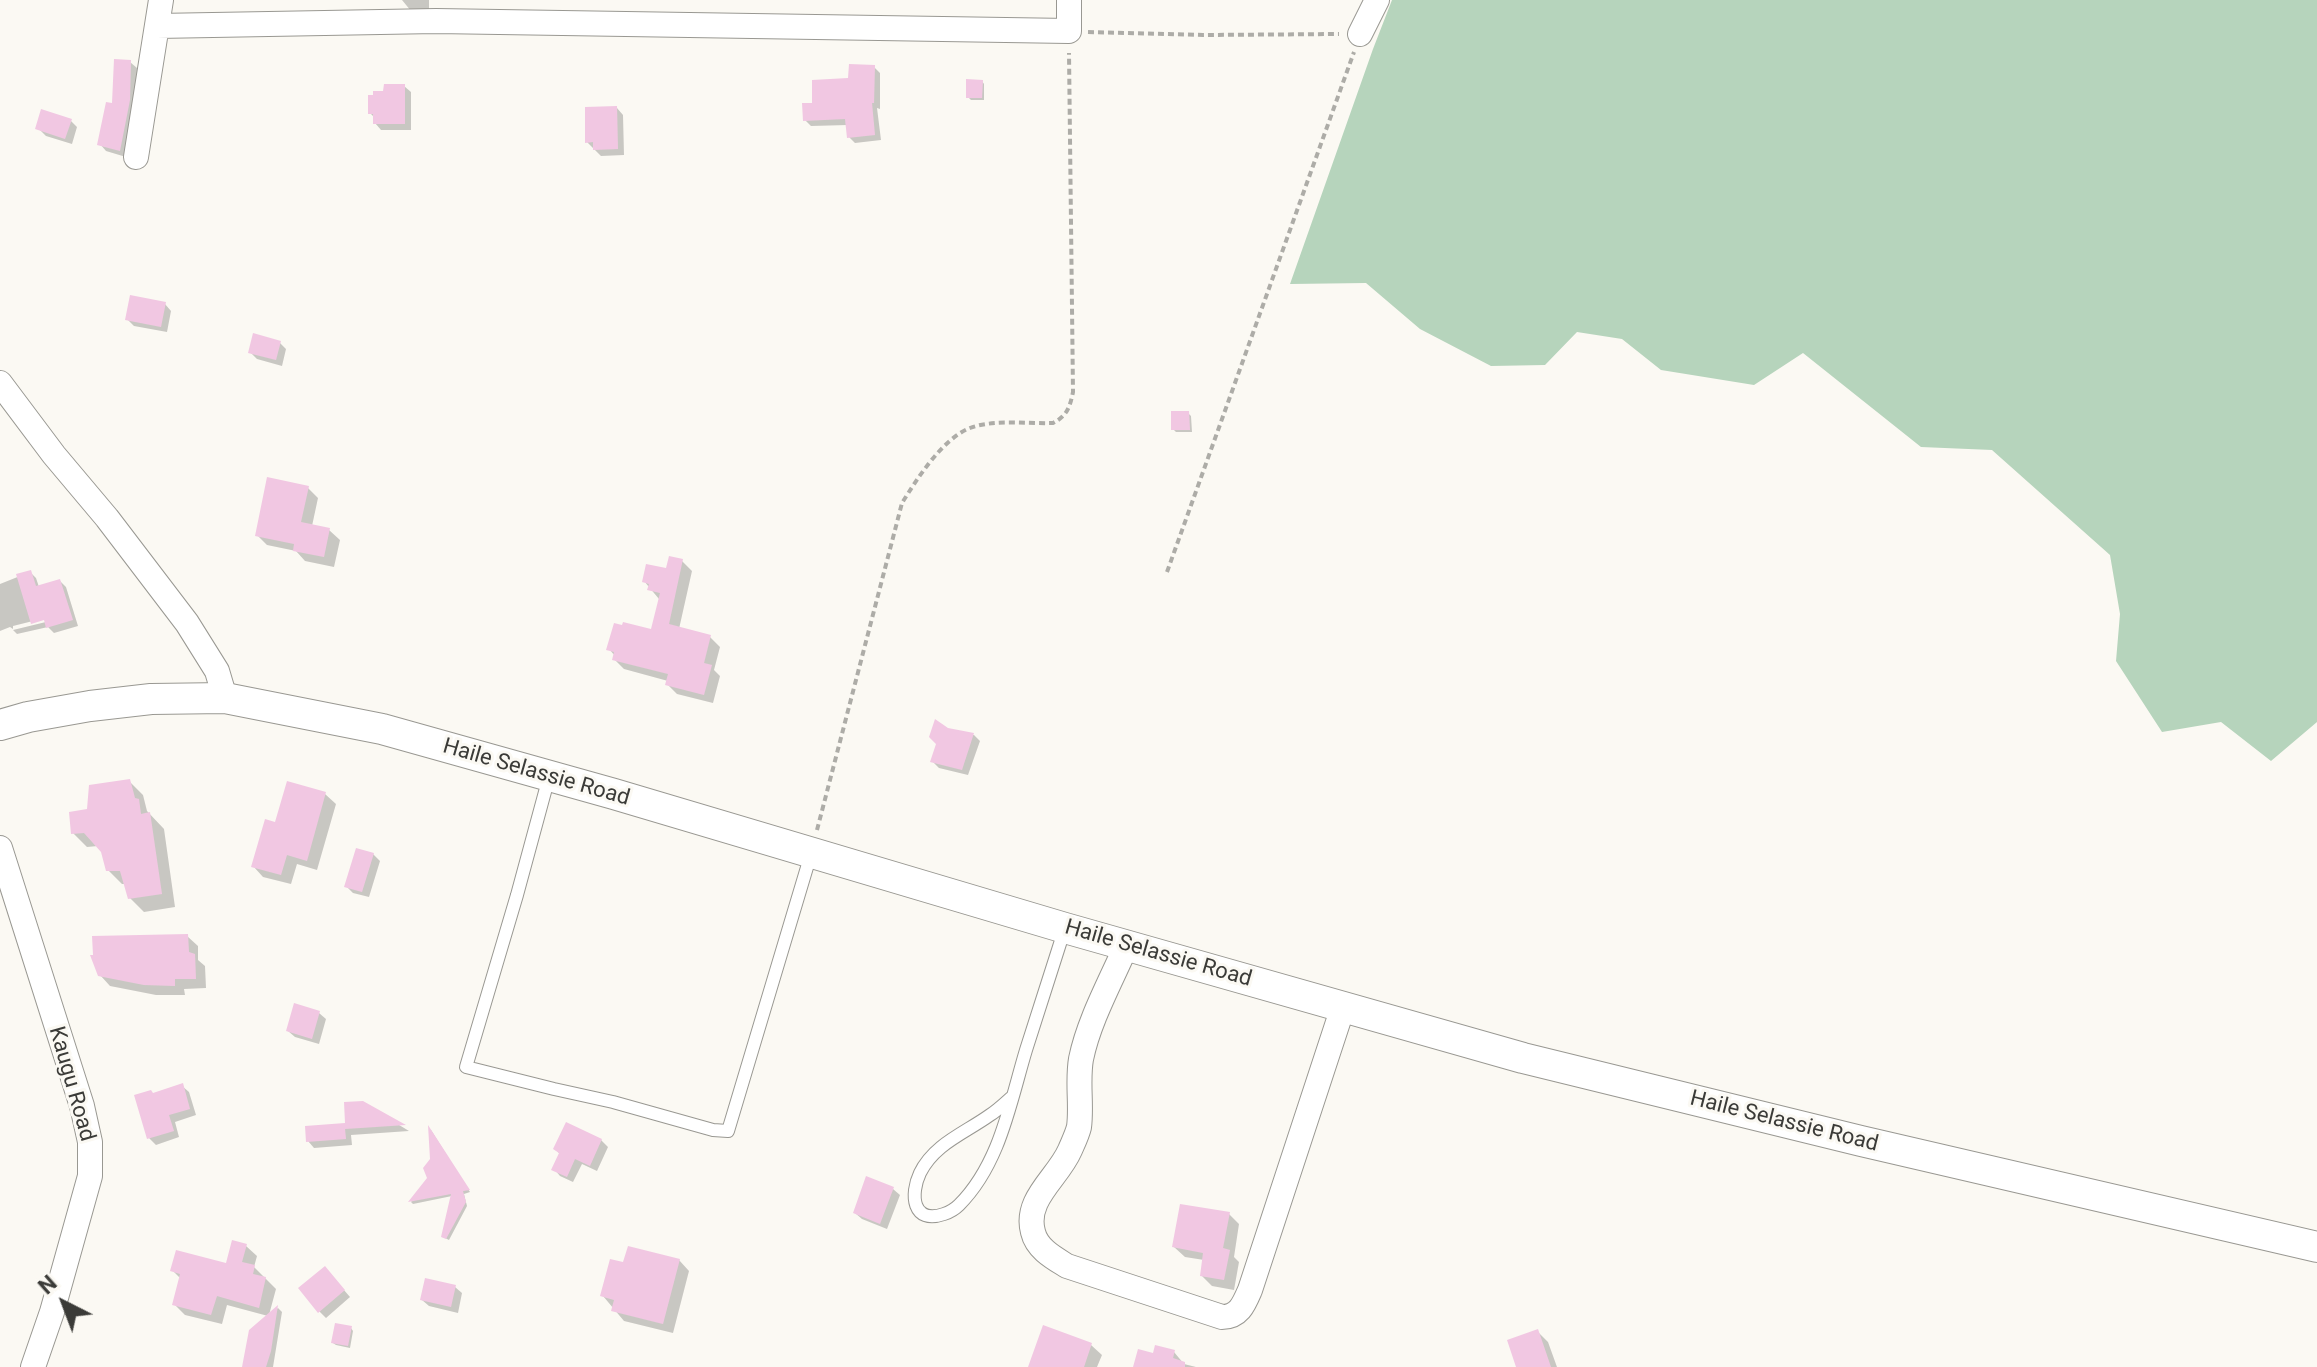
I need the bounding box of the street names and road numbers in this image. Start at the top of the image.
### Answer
street label: Haile Selassie Road [440,734,632,812]
street label: Haile Selassie Road [1062,915,1254,993]
street label: Kaugu Road [42,1023,100,1145]
street label: Haile Selassie Road [1687,1086,1881,1158]

